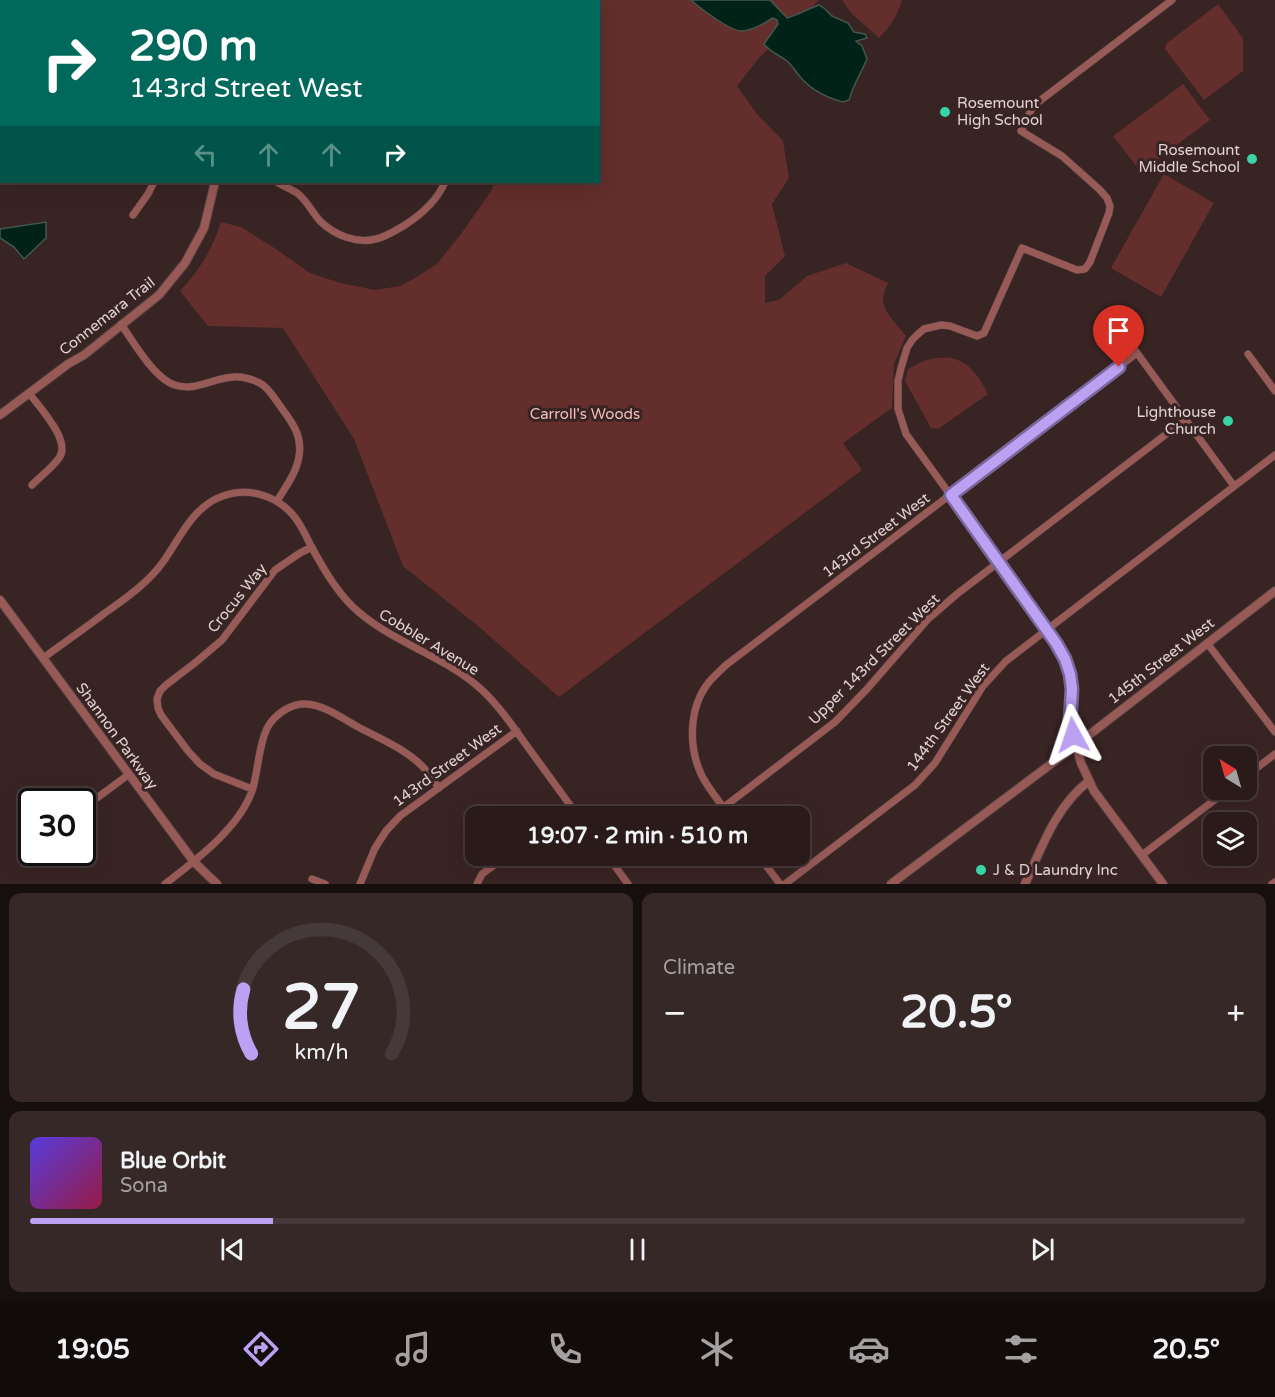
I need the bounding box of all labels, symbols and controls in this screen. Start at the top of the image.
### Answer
text: 290 m [129,21,258,72]
icon: right [30,24,108,102]
text: 143rd Street West [129,72,363,105]
place label: Rosemount High School [957,94,1043,129]
marker: Rosemount High School [938,105,952,119]
icon: left [189,138,222,171]
icon: ahead [252,138,285,171]
icon: ahead [315,138,348,171]
icon: right [378,138,411,171]
place label: Rosemount Middle School [1139,141,1240,176]
marker: Rosemount Middle School [1245,152,1259,166]
street label: Connemara Trail [56,273,158,359]
pin [1093,305,1144,367]
icon: arrive [1102,314,1135,347]
place label: Lighthouse Church [1136,403,1216,438]
park label: Carroll's Woods [530,405,640,423]
marker: Lighthouse Church [1221,414,1235,428]
street label: 143rd Street West [819,489,933,581]
street label: Crocus Way [204,560,270,636]
street label: Upper 143rd Street West [805,590,943,728]
street label: Cobbler Avenue [376,605,482,679]
street label: 145th Street West [1104,614,1218,708]
street label: 144th Street West [903,659,994,775]
street label: Shannon Parkway [72,679,162,793]
position arrow [1041,703,1105,767]
street label: 143rd Street West [389,719,505,810]
north arrow [1203,746,1257,800]
map controls [1203,746,1257,866]
speed limit sign: 30 [18,788,96,866]
button: layers [1203,812,1257,866]
text: 19:07 · 2 min · 510 m [527,823,748,849]
place label: J & D Laundry Inc [993,861,1118,879]
marker: J & D Laundry Inc [974,863,988,877]
text: Climate [663,956,735,980]
text: 27 [282,971,360,1046]
text: 20.5° [900,986,1013,1040]
text: − [663,994,687,1033]
text: + [1226,994,1245,1033]
text: km/h [294,1040,348,1066]
text: Blue Orbit [120,1148,226,1174]
text: Sona [120,1174,168,1198]
icon: previous [216,1233,249,1266]
icon: pause [621,1233,654,1266]
icon: next [1026,1233,1059,1266]
icon: directions [240,1328,282,1370]
icon: music [392,1328,434,1370]
icon: phone [544,1328,586,1370]
icon: climate [696,1328,738,1370]
icon: car [848,1328,890,1370]
icon: filters [1000,1328,1042,1370]
text: 19:05 [55,1333,130,1366]
text: 20.5° [1152,1333,1220,1366]

